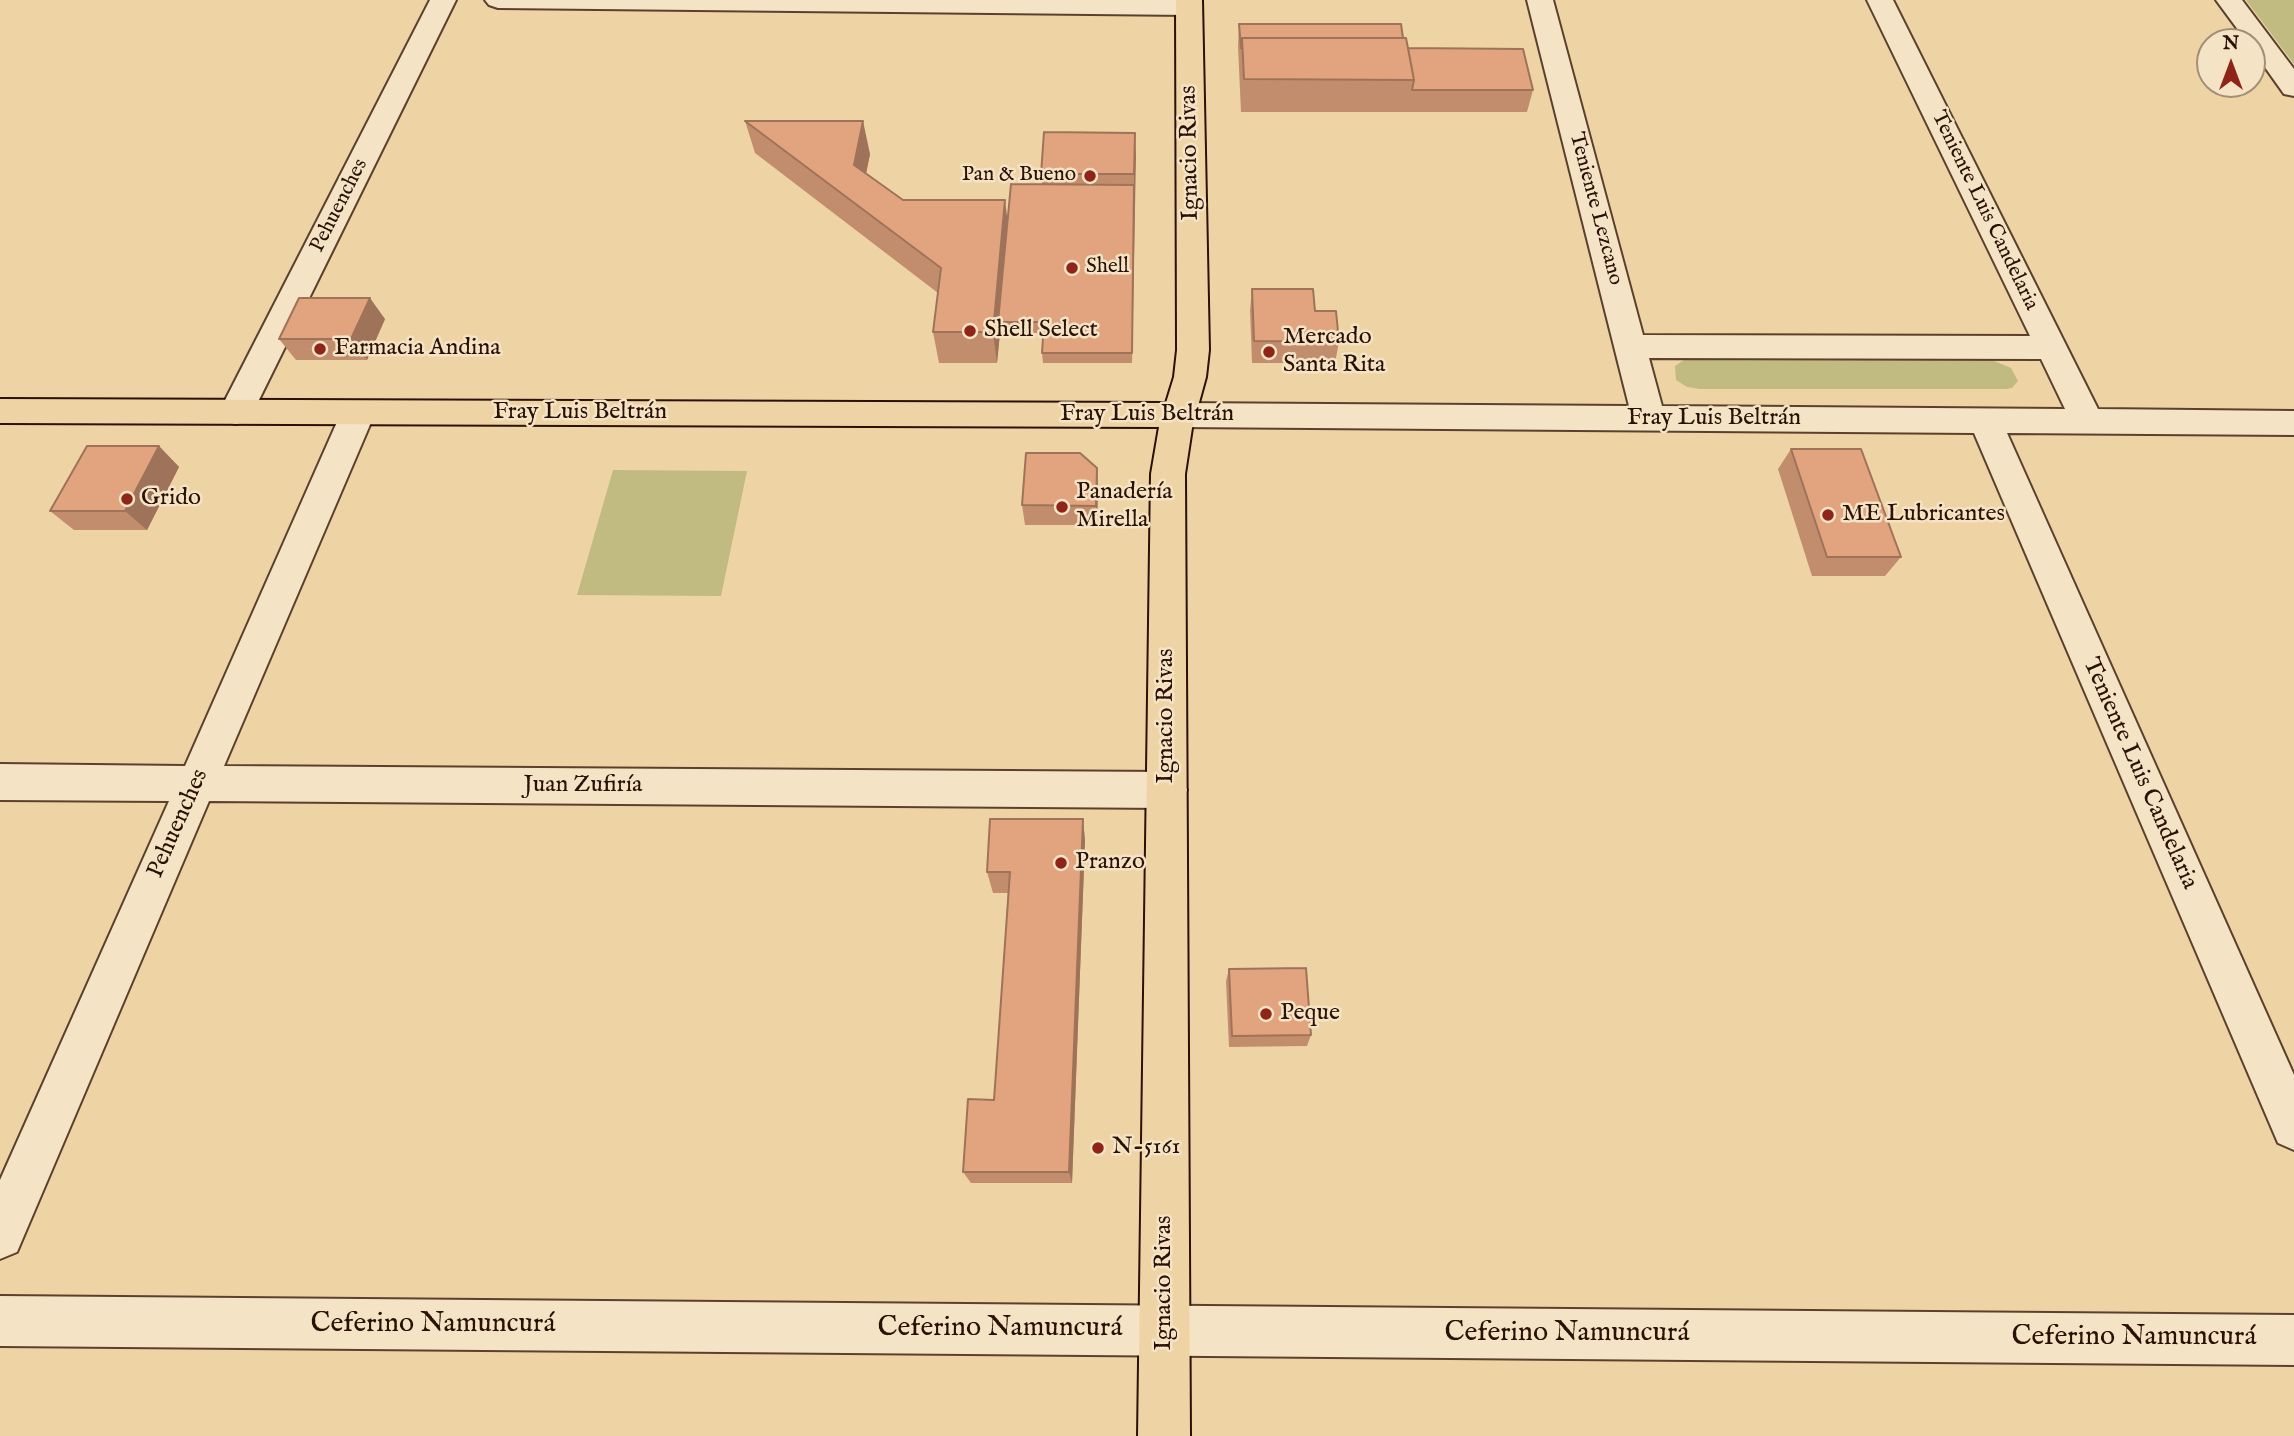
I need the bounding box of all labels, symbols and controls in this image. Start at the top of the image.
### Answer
north arrow [2196,28,2266,98]
text: N [2223,32,2239,56]
street label: Ignacio Rivas [1175,85,1207,221]
street label: Teniente Luis Candelaria [1925,107,2043,315]
street label: Teniente Lezcano [1563,130,1627,288]
street label: Pehuenches [306,155,374,257]
place label: Pan & Bueno [962,163,1076,189]
marker: Pan & Bueno [1082,168,1098,184]
place label: Shell [1086,255,1129,281]
marker: Shell [1064,260,1080,276]
place label: Shell Select [984,317,1098,345]
marker: Shell Select [962,323,978,339]
place label: Mercado Santa Rita [1283,324,1385,380]
place label: Farmacia Andina [334,335,501,363]
marker: Farmacia Andina [312,341,328,357]
marker: Mercado Santa Rita [1261,344,1277,360]
street label: Fray Luis Beltrán [493,399,667,427]
street label: Fray Luis Beltrán [1060,401,1234,429]
street label: Fray Luis Beltrán [1627,405,1801,433]
place label: Panadería Mirella [1076,479,1173,535]
place label: Grido [141,485,201,513]
marker: Grido [119,491,135,507]
marker: Panadería Mirella [1054,499,1070,515]
place label: ME Lubricantes [1842,501,2005,529]
marker: ME Lubricantes [1820,507,1836,523]
street label: Ignacio Rivas [1153,648,1181,784]
street label: Teniente Luis Candelaria [2075,654,2203,894]
street label: Pehuenches [142,765,216,883]
street label: Juan Zufiría [524,772,642,800]
place label: Pranzo [1075,849,1145,877]
marker: Pranzo [1053,855,1069,871]
place label: Peque [1280,1000,1340,1028]
marker: Peque [1258,1006,1274,1022]
place label: N-5161 [1112,1134,1180,1162]
marker: N-5161 [1090,1140,1106,1156]
street label: Ignacio Rivas [1151,1215,1179,1351]
street label: Ceferino Namuncurá [310,1308,556,1342]
street label: Ceferino Namuncurá [878,1312,1122,1346]
street label: Ceferino Namuncurá [1444,1317,1690,1351]
street label: Ceferino Namuncurá [2011,1321,2256,1355]

